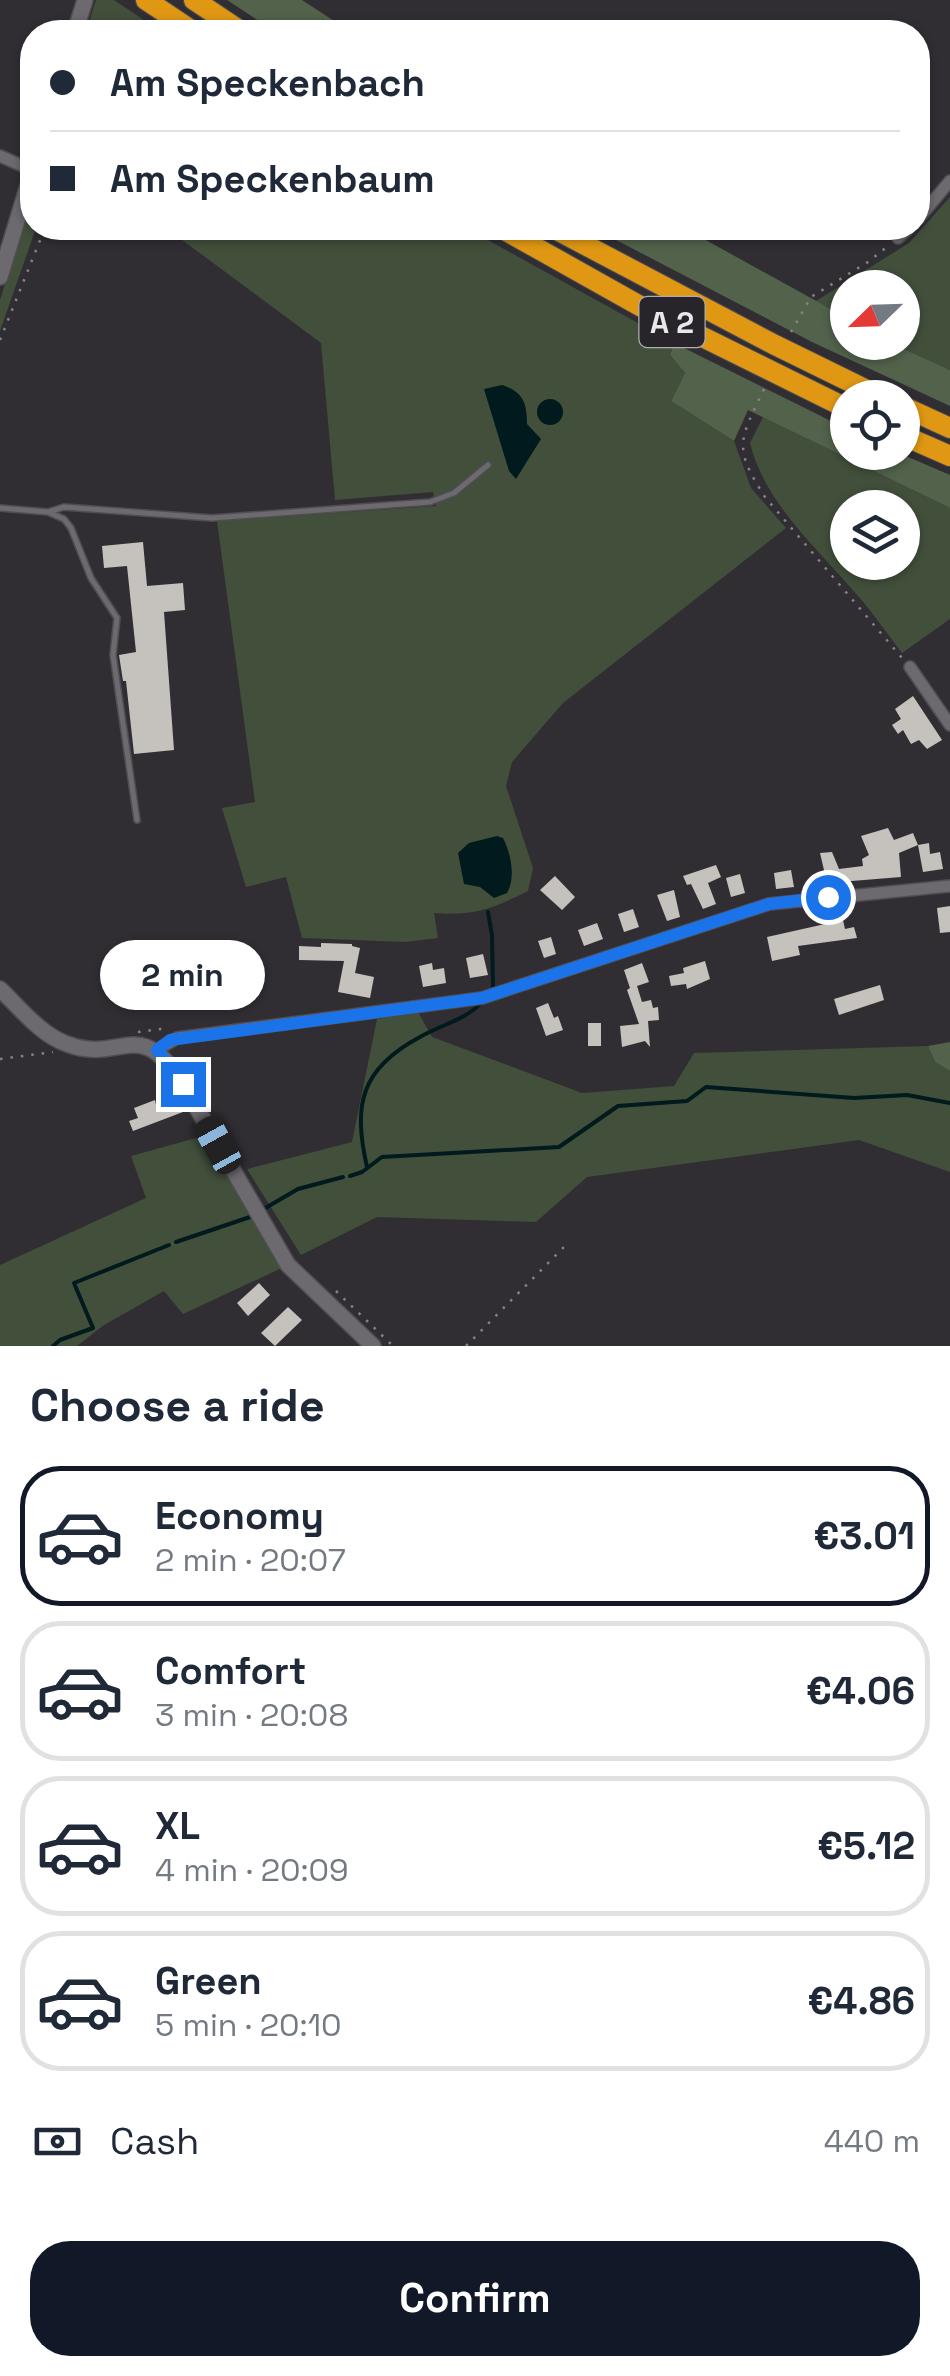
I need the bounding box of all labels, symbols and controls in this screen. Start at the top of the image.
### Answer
text: Am Speckenbach [110,59,425,107]
text: Am Speckenbaum [110,155,435,203]
north arrow [830,270,920,360]
map controls [830,270,920,580]
road number: A 2 [640,297,704,347]
button: locate [830,380,920,470]
button: layers [830,490,920,580]
route start [806,875,851,920]
callout: 2 min [100,939,266,1009]
text: 2 min [141,955,224,995]
route end [161,1062,206,1107]
car [190,1111,246,1179]
text: Choose a ride [30,1377,325,1434]
icon: car [35,1491,125,1581]
text: Economy [155,1492,324,1540]
text: €3.01 [813,1512,915,1560]
text: 2 min · 20:07 [155,1540,346,1580]
icon: car [35,1646,125,1736]
text: Comfort [155,1647,306,1695]
text: €4.06 [806,1667,915,1715]
text: 3 min · 20:08 [155,1695,348,1735]
icon: car [35,1801,125,1891]
text: XL [155,1802,200,1850]
text: €5.12 [817,1822,915,1870]
text: 4 min · 20:09 [155,1850,349,1890]
icon: car [35,1956,125,2046]
text: Green [155,1957,262,2005]
text: €4.86 [807,1977,915,2025]
text: 5 min · 20:10 [155,2005,342,2045]
icon: cash [30,2114,85,2169]
text: Cash [110,2117,199,2165]
text: 440 m [824,2121,920,2161]
button: Confirm [30,2241,920,2356]

